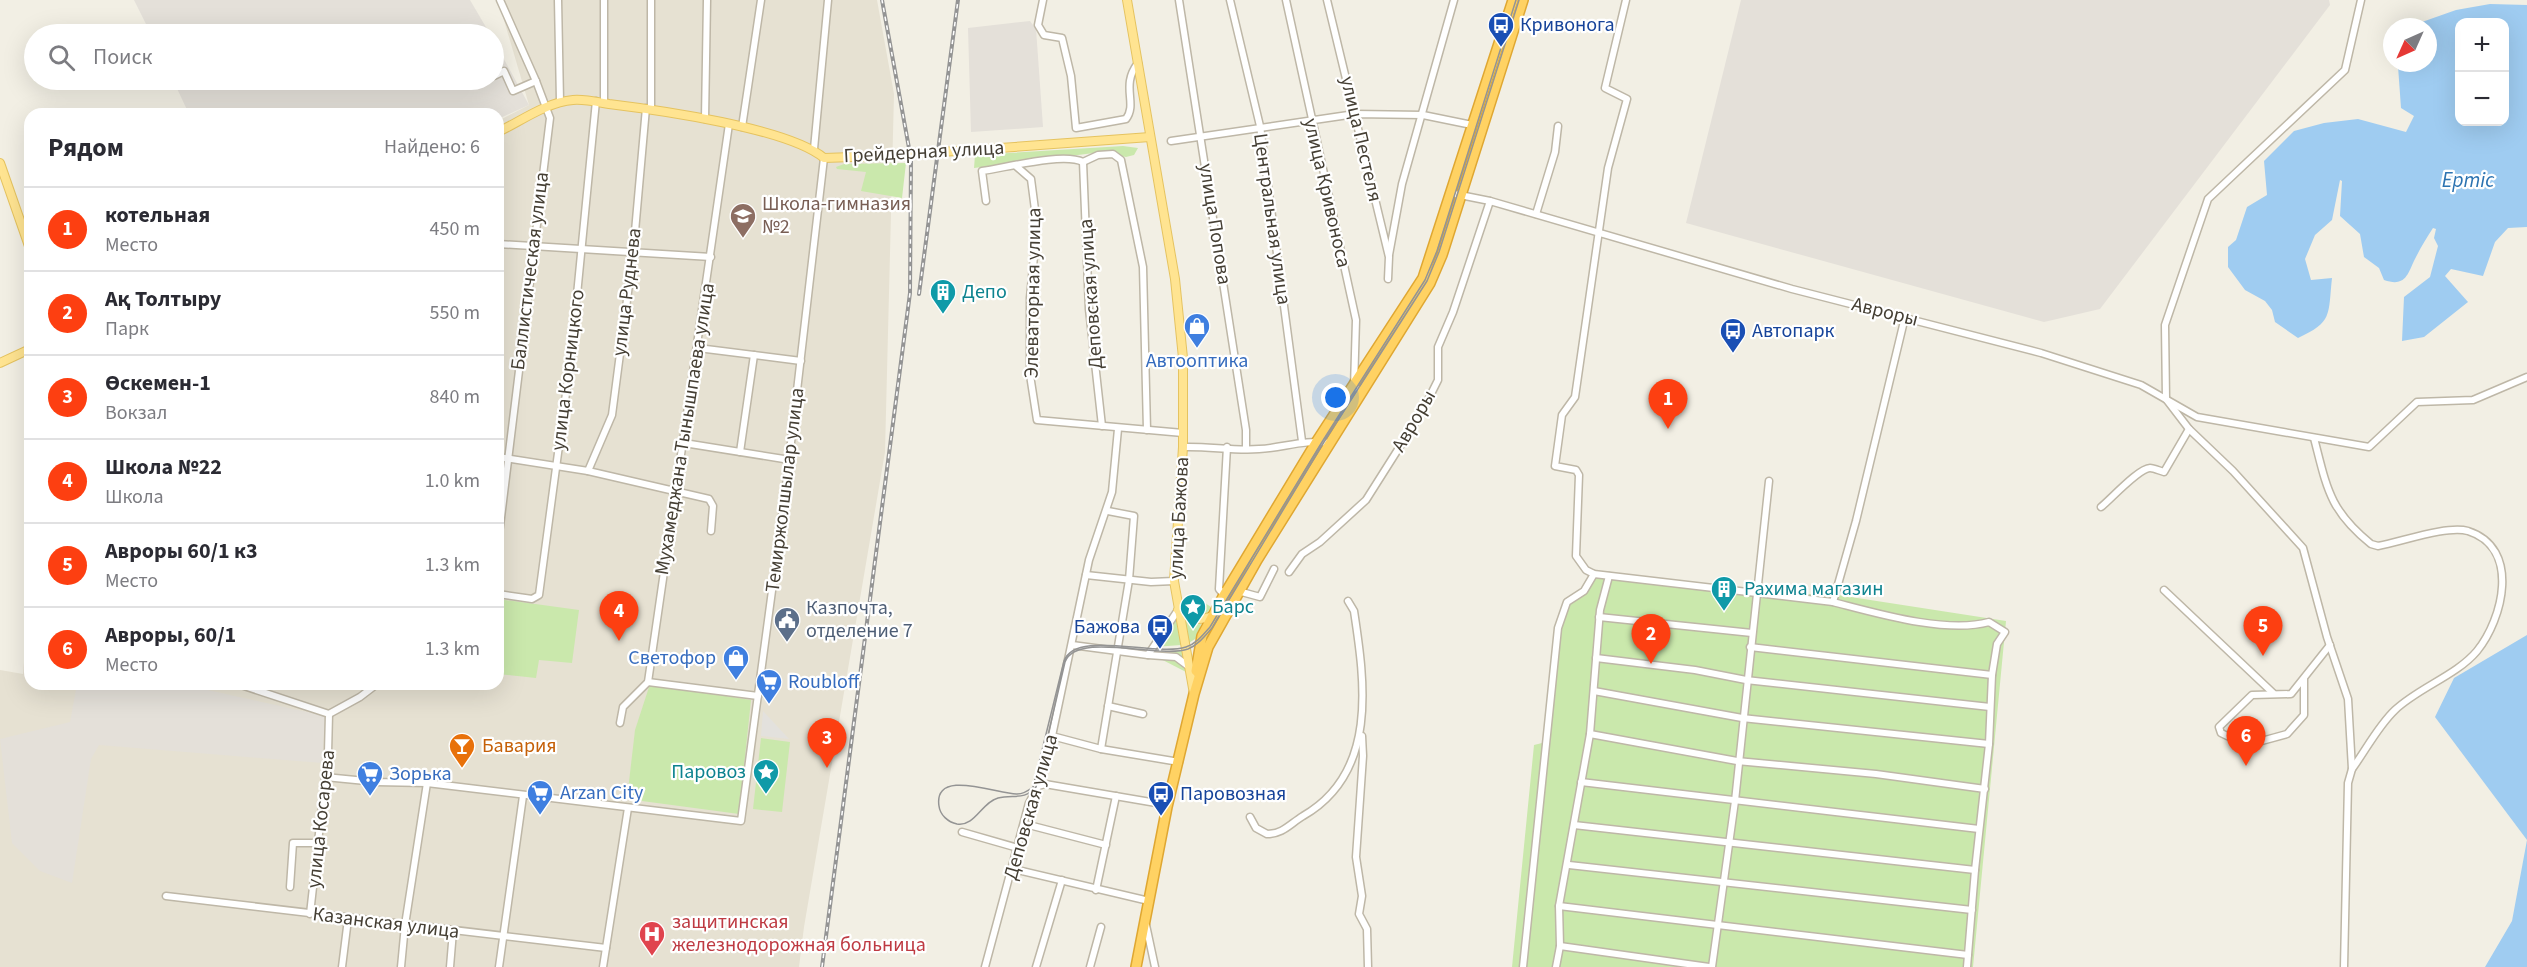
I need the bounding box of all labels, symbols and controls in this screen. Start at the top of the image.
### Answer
bus stop icon: Кривонога [1486,10,1516,48]
place label: Кривонога [1520,11,1615,39]
north arrow [2383,18,2437,72]
map controls [2455,18,2509,126]
button: + [2455,18,2509,72]
search box [24,24,504,90]
icon: search [45,41,78,74]
text: Поиск [93,41,152,73]
button: − [2455,72,2509,126]
street label: улица Пестеля [1333,74,1389,204]
street label: улица Кривоноса [1296,116,1358,270]
text: Рядом [48,129,124,166]
street label: Центральная улица [1246,132,1298,306]
text: Найдено: 6 [384,133,480,161]
street label: Грейдерная улица [843,134,1005,170]
street label: улица Попова [1192,161,1238,287]
water label: Ертіс [2442,165,2495,195]
street label: Баллистическая улица [504,170,556,372]
place label: Школа-гимназия №2 [762,190,911,241]
text: котельная [105,199,210,231]
school or university icon: Школа-гимназия №2 [728,201,758,239]
street label: Элеваторная улица [1018,207,1048,379]
text: 1 [62,215,73,243]
text: 450 m [430,215,480,243]
street label: Деповская улица [1072,218,1110,370]
street label: улица Руднева [605,226,649,358]
text: Место [105,231,158,259]
building icon: Депо [928,277,958,315]
place label: Депо [962,278,1007,306]
street label: Мухамеджана Тынышпаева улица [648,281,722,577]
text: Ақ Толтыру [105,283,221,315]
street label: улица Корницкого [544,288,592,452]
street label: Авроры [1849,290,1921,334]
text: 2 [62,299,73,327]
text: 550 m [430,299,480,327]
shop icon: Автооптика [1182,311,1212,349]
text: Парк [105,315,149,343]
bus stop icon: Автопарк [1718,316,1748,354]
place label: Автопарк [1752,317,1835,345]
place label: Автооптика [1146,347,1248,375]
text: Өскемен-1 [105,367,211,399]
pin: 1 [1648,380,1688,429]
text: 3 [62,383,73,411]
text: 840 m [430,383,480,411]
your location [1321,383,1350,412]
street label: Авроры [1385,385,1443,457]
street label: Темиржолшылар улица [759,386,811,594]
text: Вокзал [105,399,167,427]
text: Школа №22 [105,451,222,483]
street label: улица Бажова [1162,456,1196,580]
text: 4 [62,467,73,495]
text: 1.0 km [425,467,480,495]
text: Школа [105,483,164,511]
text: Авроры 60/1 к3 [105,535,258,567]
text: 5 [62,551,73,579]
text: 1.3 km [425,551,480,579]
text: Место [105,567,158,595]
building icon: Рахима магазин [1709,574,1739,612]
place label: Рахима магазин [1744,575,1884,603]
pin: 4 [600,592,638,641]
place icon: Барс [1178,592,1208,630]
place label: Барс [1212,593,1254,621]
place label: Казпочта, отделение 7 [806,594,913,645]
public building icon: Казпочта, отделение 7 [772,605,802,643]
pin: 5 [2244,606,2282,656]
bus stop icon: Бажова [1145,612,1175,650]
place label: Бажова [1074,613,1140,641]
pin: 2 [1632,614,1670,664]
text: Авроры, 60/1 [105,619,236,651]
text: 6 [62,635,73,663]
text: 1.3 km [425,635,480,663]
shop icon: Светофор [721,643,751,681]
place label: Светофор [628,644,716,672]
text: Место [105,651,158,679]
supermarket icon: Roubloff [754,667,784,705]
place label: Roubloff [788,668,861,696]
pin: 6 [2226,716,2266,766]
pin: 3 [808,718,846,768]
bar icon: Бавария [447,731,477,769]
street label: Деповская улица [997,731,1065,883]
place label: Бавария [482,732,557,760]
street label: улица Косарева [300,748,342,890]
place icon: Паровоз [751,757,781,795]
place label: Паровоз [671,758,746,786]
supermarket icon: Зорька [355,759,385,797]
place label: Зорька [389,760,452,788]
supermarket icon: Arzan City [525,778,555,816]
place label: Arzan City [560,779,644,807]
bus stop icon: Паровозная [1146,779,1176,817]
place label: Паровозная [1180,780,1286,808]
street label: Казанская улица [311,900,461,946]
place label: защитинская железнодорожная больница [672,908,926,959]
hospital icon: защитинская железнодорожная больница [637,919,667,957]

